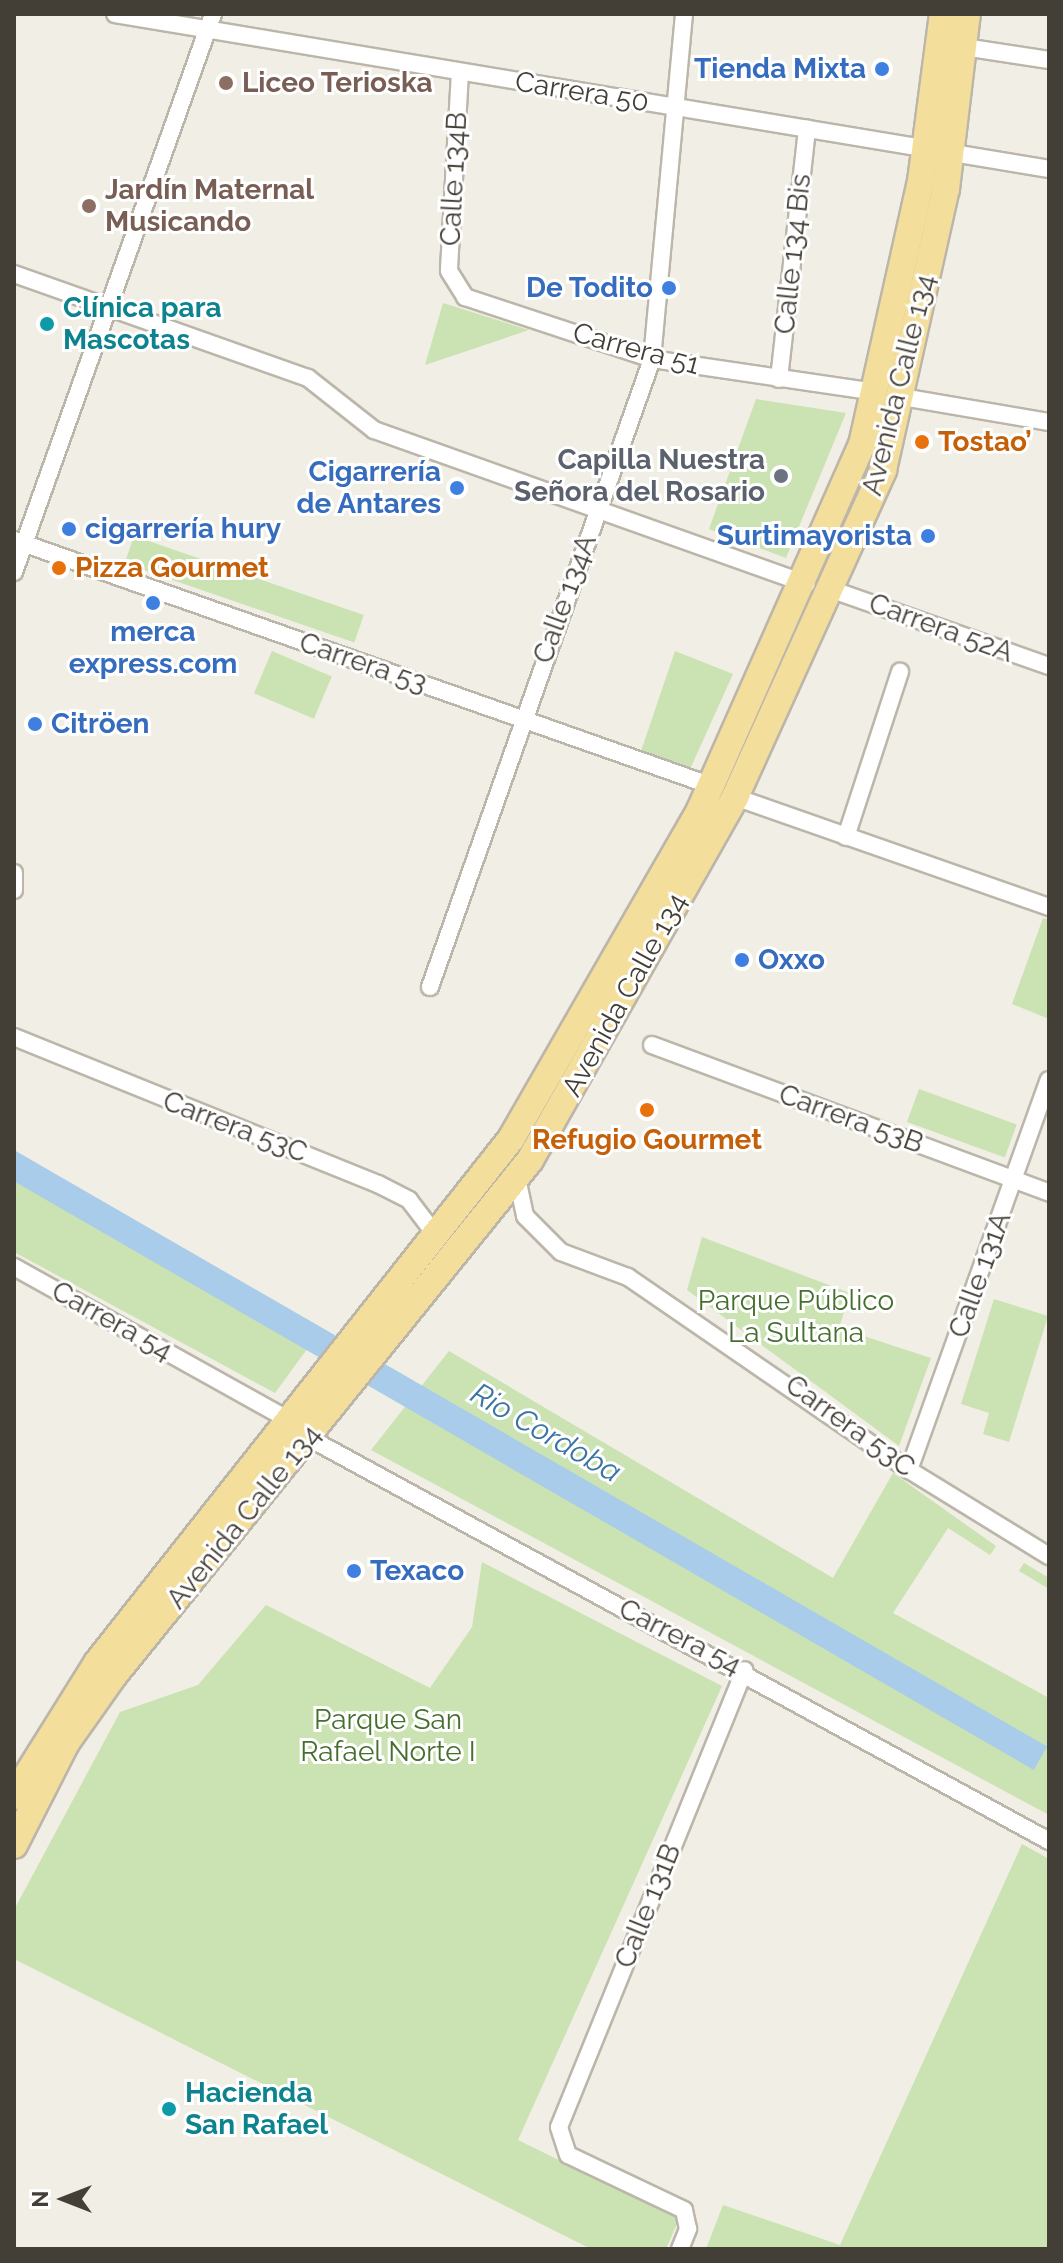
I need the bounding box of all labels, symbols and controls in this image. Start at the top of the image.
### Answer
place label: Tienda Mixta [694,52,866,86]
marker: Tienda Mixta [873,60,891,78]
street label: Carrera 50 [513,65,651,119]
place label: Liceo Terioska [242,66,433,100]
marker: Liceo Terioska [217,74,235,92]
street label: Calle 134B [434,111,474,247]
street label: Calle 134 Bis [768,172,818,336]
place label: Jardín Maternal Musicando [105,173,314,239]
marker: Jardín Maternal Musicando [80,197,98,215]
place label: De Todito [525,271,653,305]
street label: Avenida Calle 134 [855,271,943,499]
marker: De Todito [660,279,678,297]
place label: Clínica para Mascotas [63,291,222,357]
marker: Clínica para Mascotas [38,315,56,333]
street label: Carrera 51 [569,316,703,382]
place label: Tostao’ [938,425,1032,459]
marker: Tostao’ [913,433,931,451]
place label: Capilla Nuestra Señora del Rosario [513,443,765,509]
place label: Cigarrería de Antares [296,455,441,521]
marker: Capilla Nuestra Señora del Rosario [772,467,790,485]
marker: Cigarrería de Antares [448,479,466,497]
place label: cigarrería hury [85,512,281,546]
place label: Surtimayorista [717,519,912,553]
marker: cigarrería hury [60,520,78,538]
marker: Surtimayorista [919,527,937,545]
street label: Calle 134A [526,530,604,668]
place label: Pizza Gourmet [75,551,269,585]
marker: Pizza Gourmet [50,559,68,577]
street label: Carrera 52A [864,586,1018,670]
marker: merca express.com [144,594,162,612]
place label: merca express.com [69,615,237,681]
street label: Carrera 53 [295,626,431,700]
place label: Citröen [51,707,149,741]
marker: Citröen [26,715,44,733]
street label: Avenida Calle 134 [555,888,695,1102]
place label: Oxxo [758,943,825,977]
marker: Oxxo [733,951,751,969]
street label: Carrera 53B [774,1077,928,1161]
street label: Carrera 53C [158,1084,312,1170]
marker: Refugio Gourmet [638,1101,656,1119]
place label: Refugio Gourmet [532,1123,762,1157]
street label: Calle 131A [942,1208,1018,1342]
street label: Carrera 54 [46,1274,178,1368]
park label: Parque Público La Sultana [698,1284,894,1350]
street label: Carrera 53C [779,1368,921,1484]
water label: Rio Cordoba [465,1376,627,1490]
street label: Avenida Calle 134 [160,1418,328,1616]
place label: Texaco [370,1554,464,1588]
marker: Texaco [345,1562,363,1580]
street label: Carrera 54 [613,1592,747,1682]
park label: Parque San Rafael Norte I [300,1703,476,1769]
street label: Calle 131B [608,1839,688,1973]
place label: Hacienda San Rafael [185,2076,328,2142]
marker: Hacienda San Rafael [160,2100,178,2118]
north arrow [24,2159,104,2239]
text: N [27,2191,53,2207]

